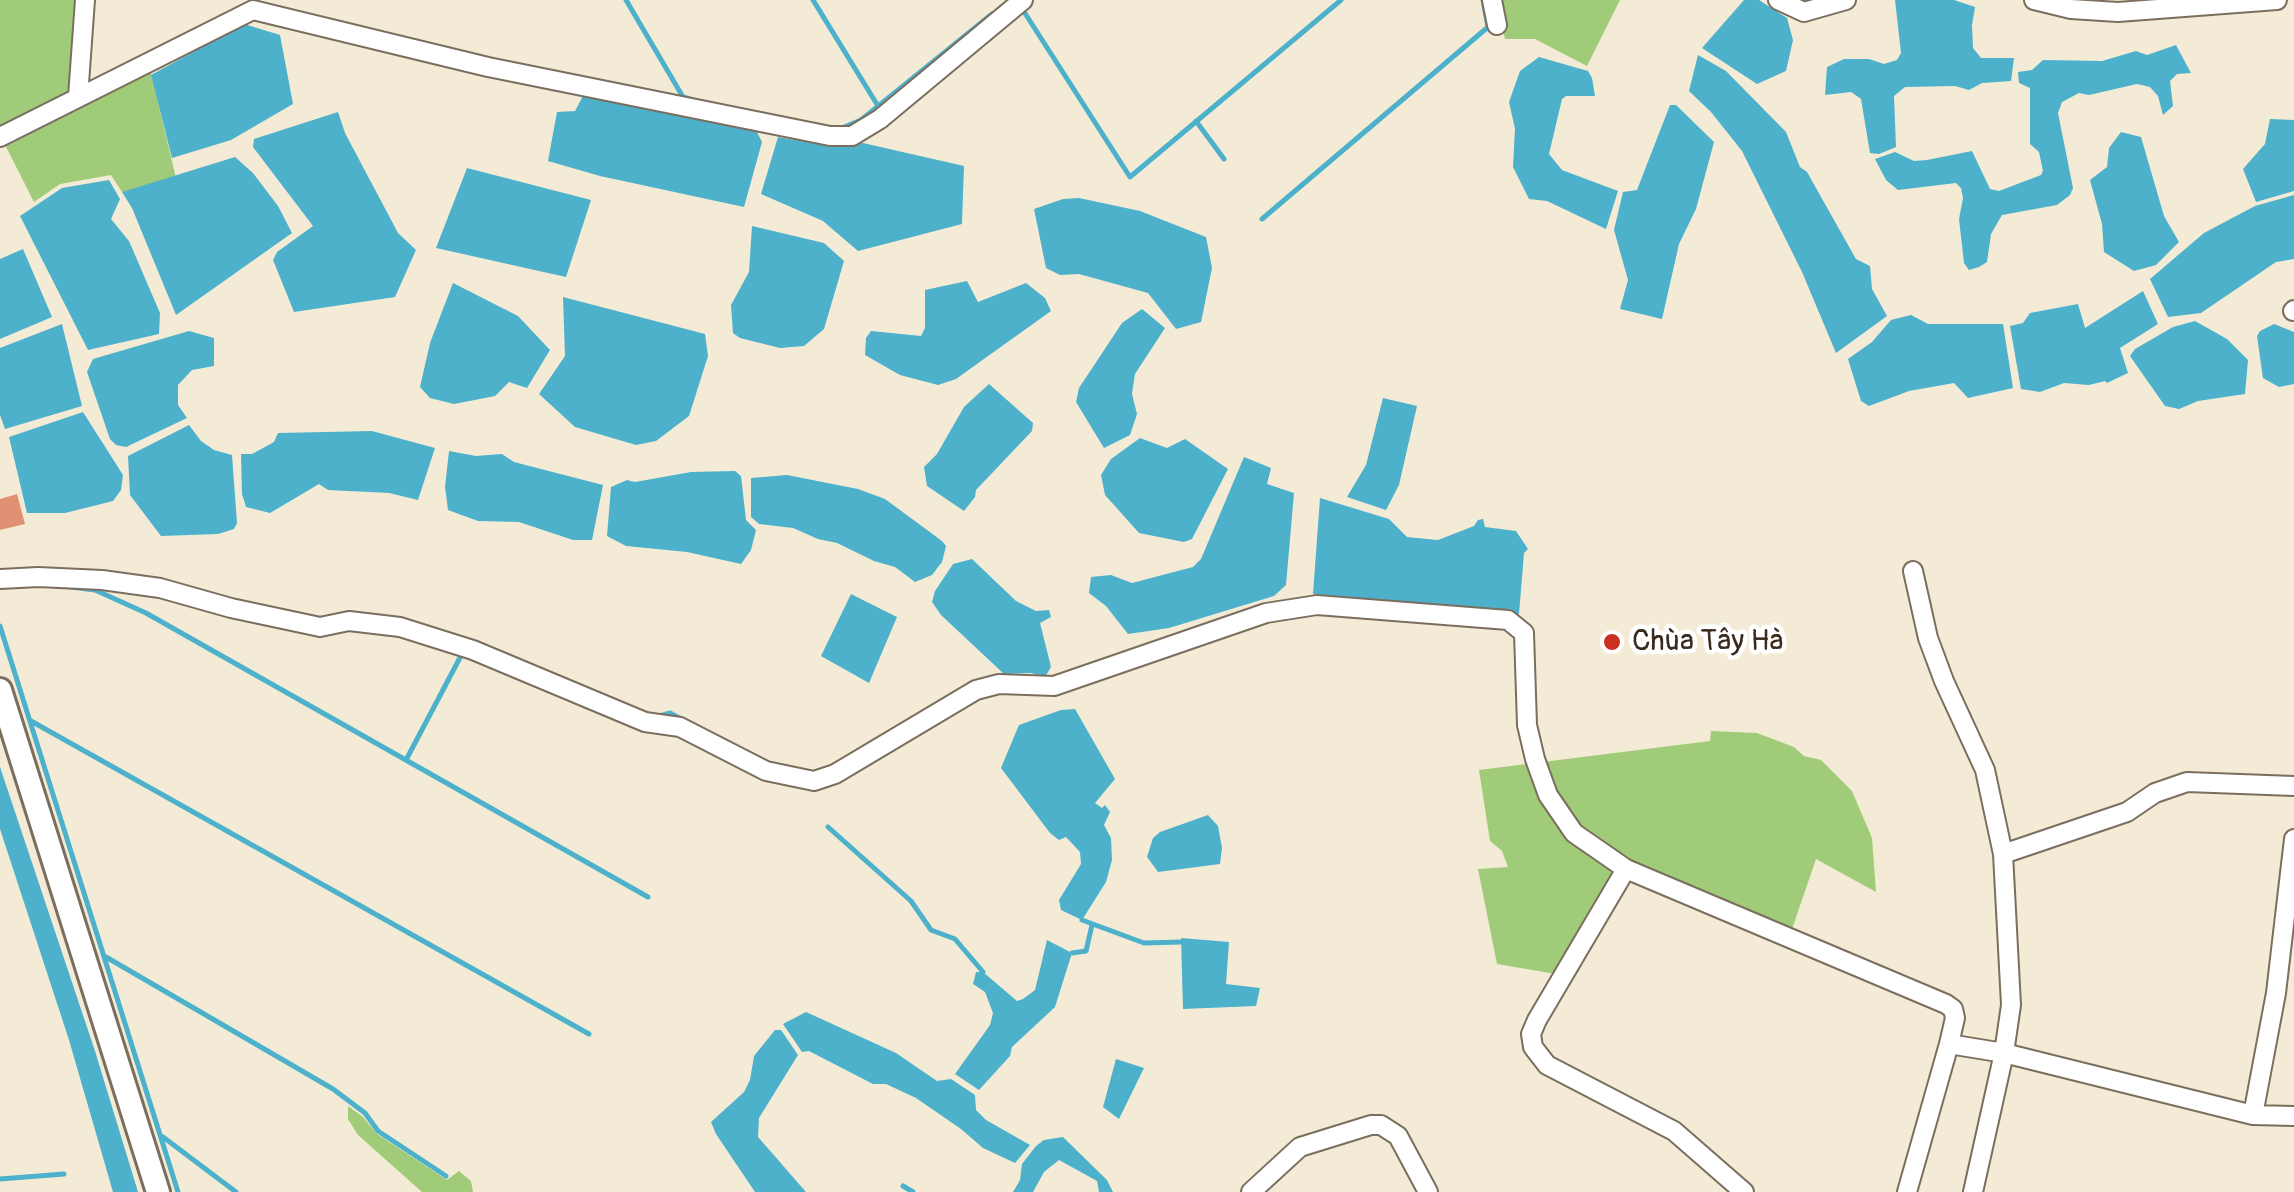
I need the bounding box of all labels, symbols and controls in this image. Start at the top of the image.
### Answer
place label: Chùa Tây Hà [1632,624,1783,660]
marker: Chùa Tây Hà [1601,631,1623,653]

